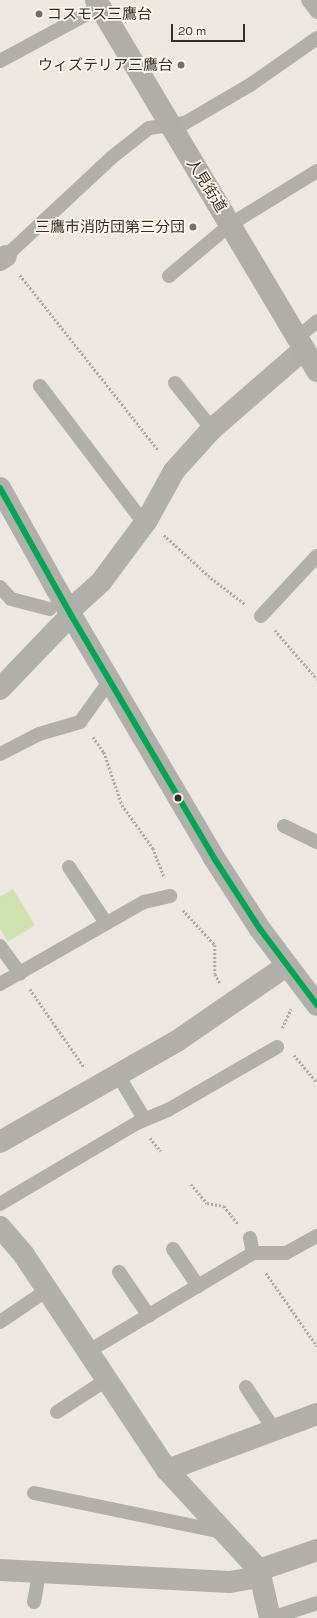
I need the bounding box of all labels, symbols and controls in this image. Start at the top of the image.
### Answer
place label: コスモス三鷹台 [47,5,152,23]
marker: コスモス三鷹台 [34,9,44,19]
scale bar [173,16,247,42]
text: 20 m [178,23,206,39]
place label: ウィズテリア三鷹台 [38,56,173,74]
marker: ウィズテリア三鷹台 [176,60,186,70]
street label: 人見街道 [183,155,231,215]
place label: 三鷹市消防団第三分団 [35,218,185,236]
marker: 三鷹市消防団第三分団 [188,222,198,232]
unlabelled marker [173,793,183,803]

